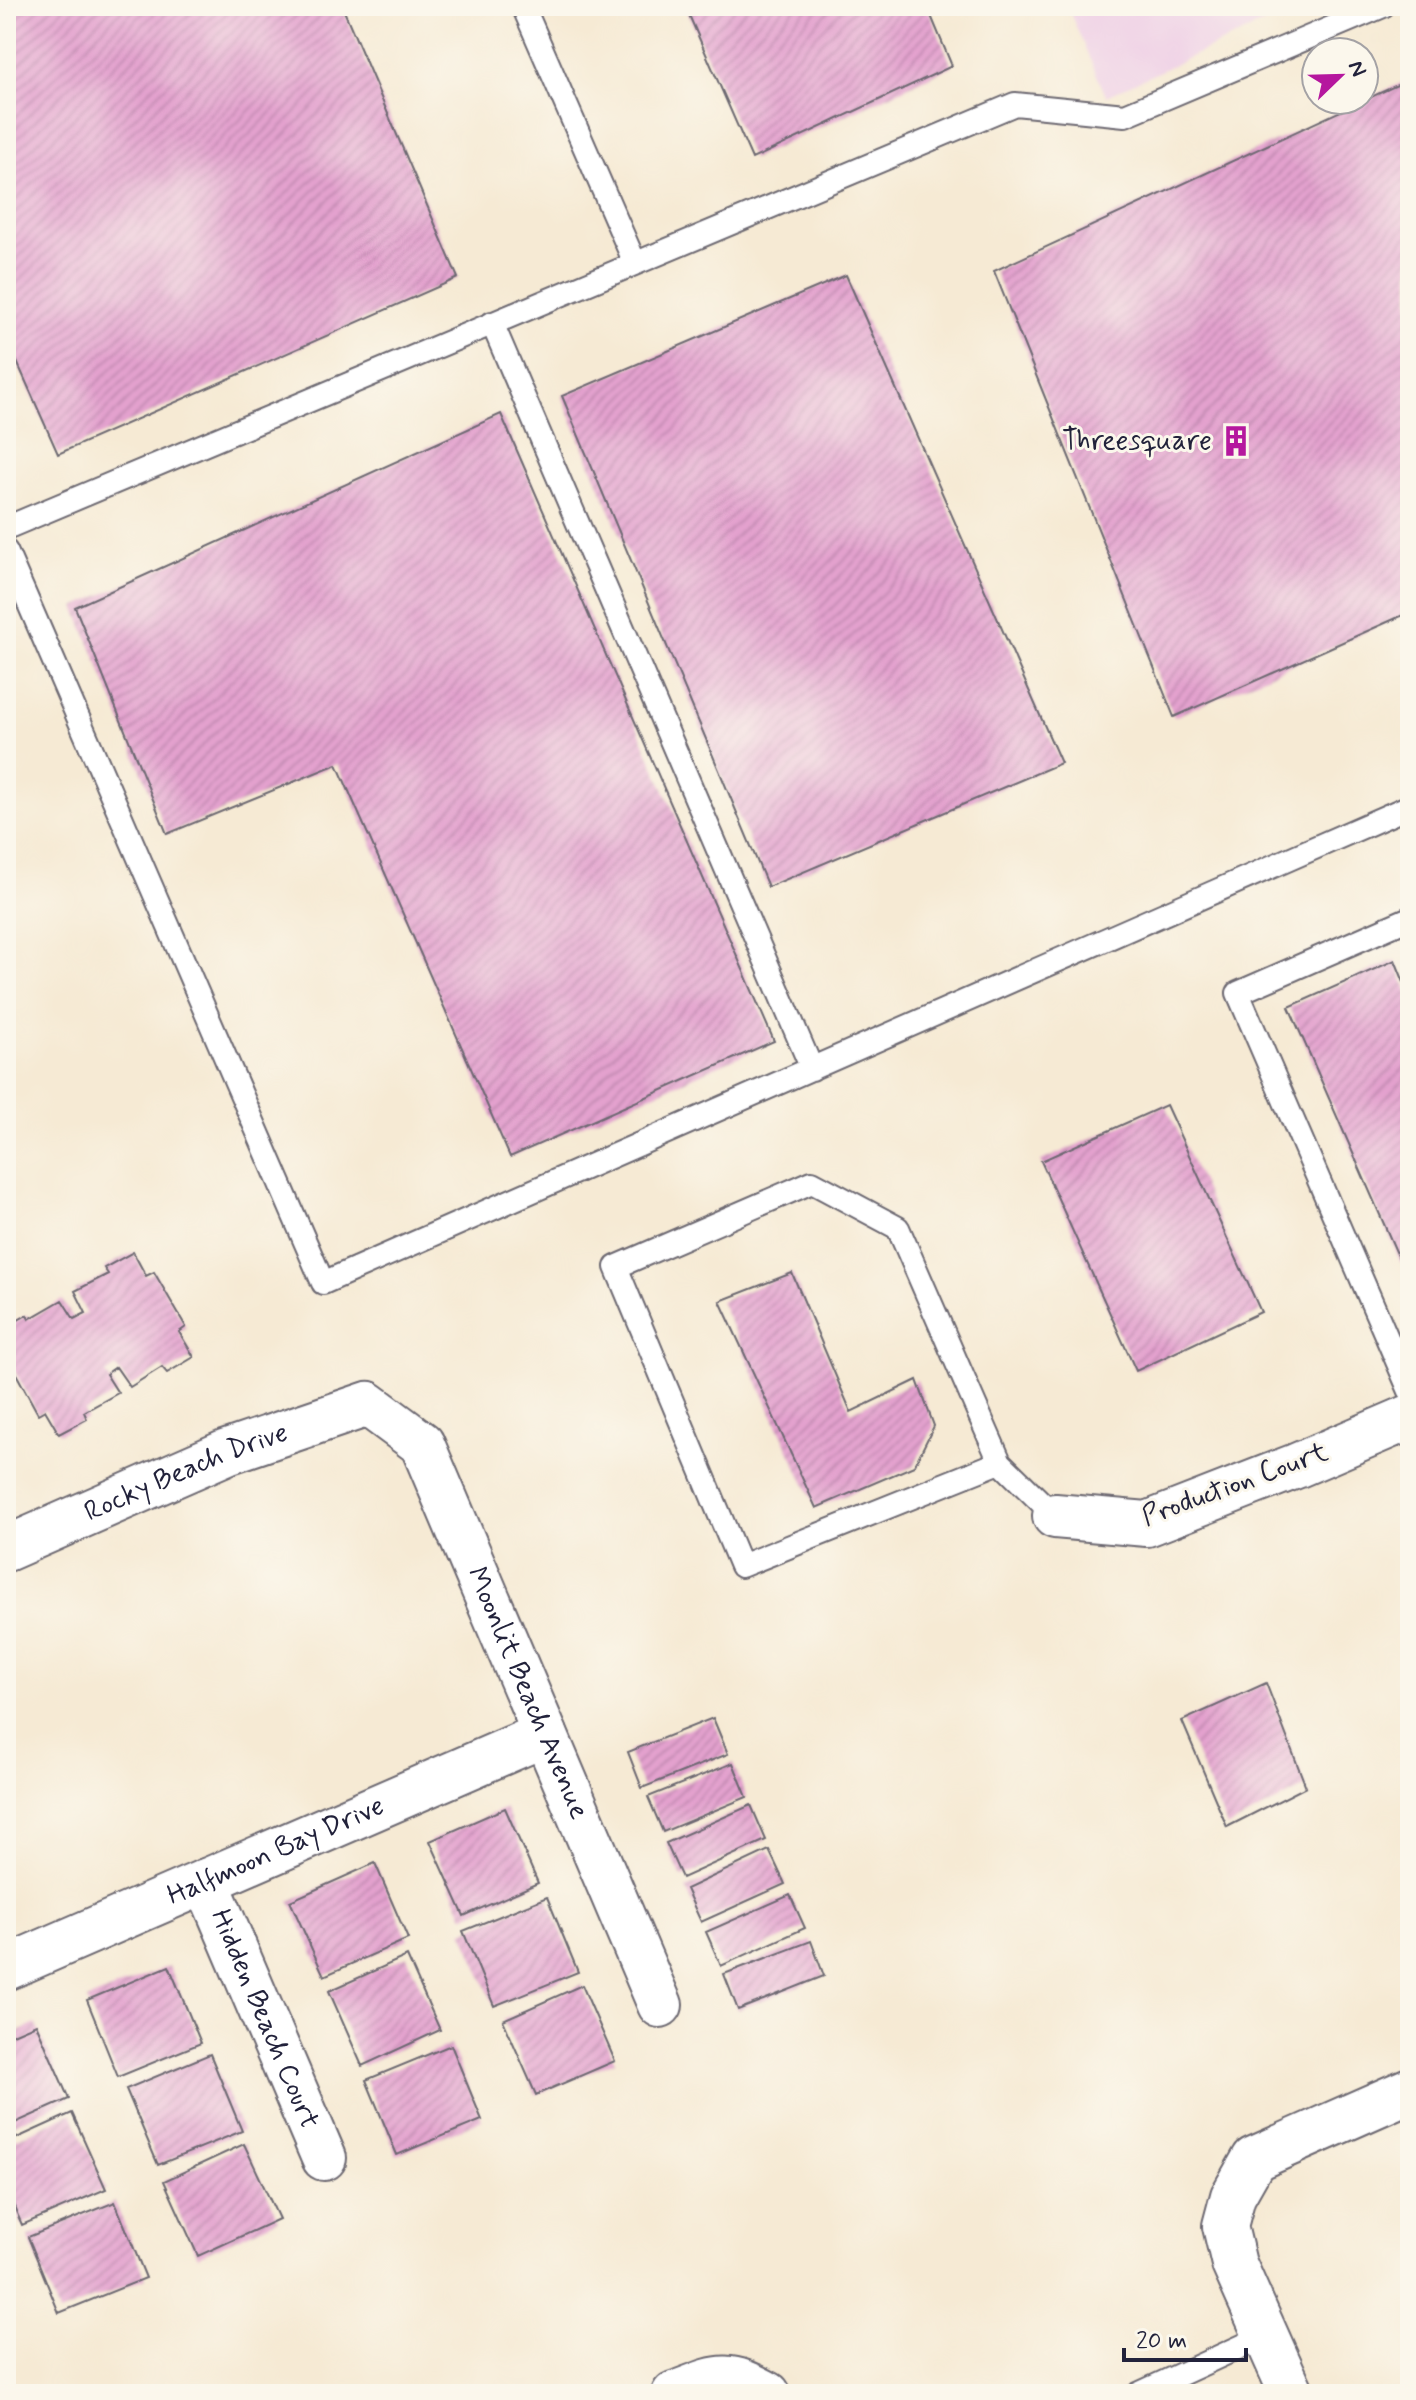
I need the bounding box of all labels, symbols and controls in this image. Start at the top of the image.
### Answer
north arrow [1300,36,1380,116]
text: N [1341,57,1372,81]
place label: Threesquare [1062,423,1212,460]
building icon: Threesquare [1219,424,1253,458]
street label: Rocky Beach Drive [79,1414,293,1531]
street label: Production Court [1137,1434,1334,1536]
street label: Moonlit Beach Avenue [458,1561,598,1825]
street label: Halfmoon Bay Drive [161,1788,390,1914]
street label: Hidden Beach Court [202,1904,328,2134]
scale bar [1124,2312,1246,2362]
text: 20 m [1136,2326,1187,2357]

